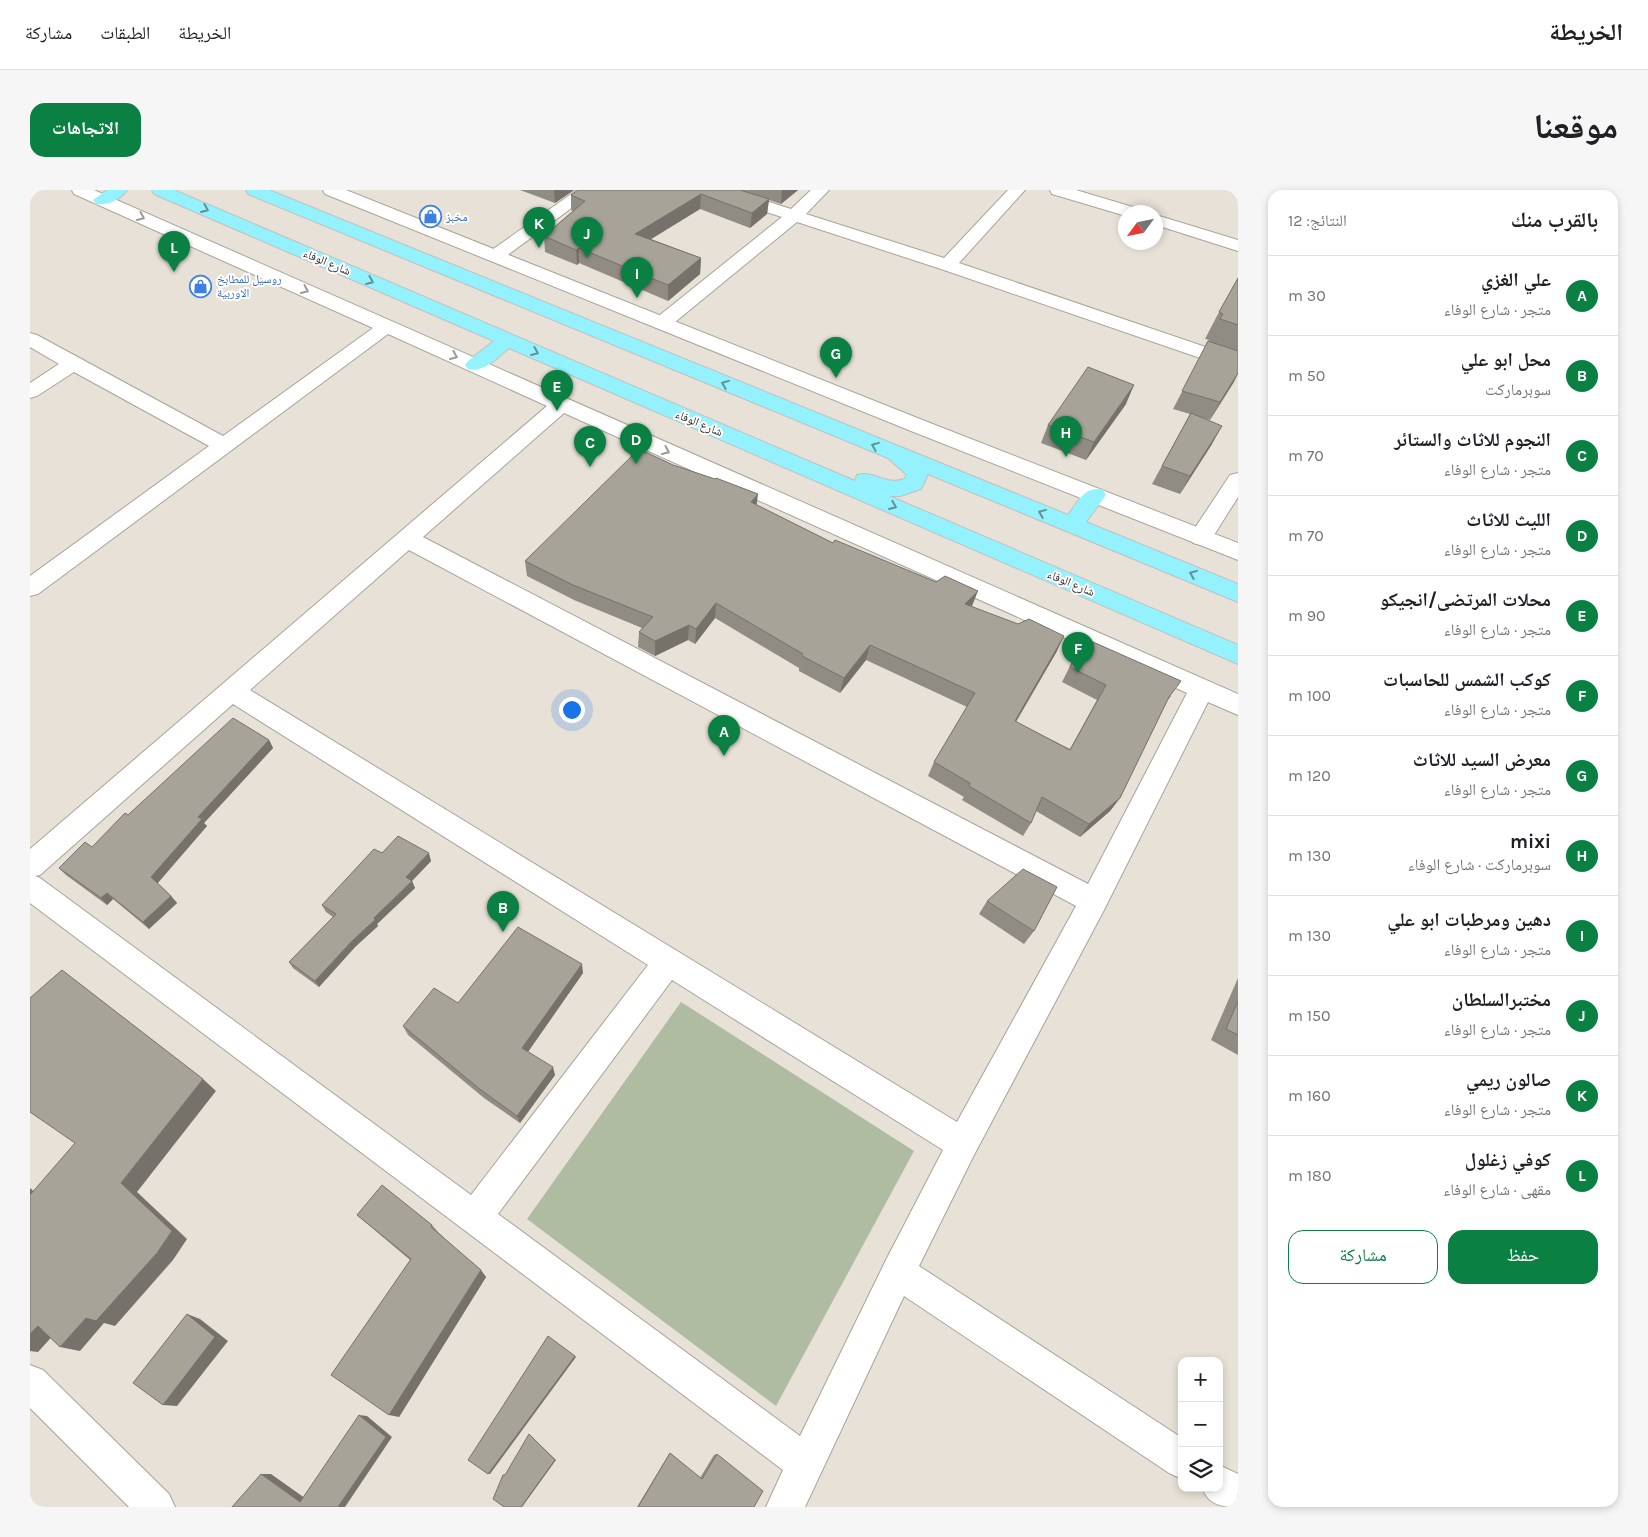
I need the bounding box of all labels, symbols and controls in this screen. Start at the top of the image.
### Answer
text: الخريطة [1549,18,1623,46]
text: مشاركة [25,22,72,44]
text: الطبقات [100,22,150,44]
text: الخريطة [178,22,231,44]
button: الاتجاهات [30,103,141,157]
text: موقعنا [1533,106,1618,147]
one-way arrow [200,203,209,214]
shop icon: مخبز [418,205,442,229]
north arrow [1118,205,1163,250]
pin: K [523,207,555,248]
text: بالقرب منك [1511,208,1598,232]
one-way arrow [136,210,145,221]
place label: مخبز [445,210,468,224]
text: النتائج: 12 [1288,211,1347,230]
pin: J [571,217,603,258]
pin: L [158,231,190,272]
street label: شارع الوفاء [301,246,353,279]
pin: I [621,257,653,298]
text: علي الغزي [1481,269,1551,291]
place label: روسيل للمطابخ الاوربية [217,272,282,300]
shop icon: روسيل للمطابخ الاوربية [189,274,213,298]
one-way arrow [365,274,374,285]
one-way arrow [300,283,309,294]
text: 30 m [1288,286,1326,305]
text: A [1577,286,1587,305]
text: متجر · شارع الوفاء [1444,300,1551,319]
pin: G [820,337,852,378]
one-way arrow [530,345,539,356]
one-way arrow [449,349,458,360]
text: محل ابو علي [1461,349,1551,371]
text: 50 m [1288,366,1325,385]
text: B [1577,366,1587,385]
pin: E [541,370,573,411]
one-way arrow [721,380,730,390]
text: سوبرماركت [1485,380,1551,399]
street label: شارع الوفاء [673,407,725,440]
pin: H [1050,416,1082,457]
pin: D [620,423,652,464]
pin: C [574,426,606,467]
text: النجوم للاثاث والستائر [1394,429,1551,451]
one-way arrow [872,441,880,451]
one-way arrow [661,444,670,455]
text: 70 m [1288,446,1324,465]
text: C [1577,446,1587,465]
text: متجر · شارع الوفاء [1444,460,1551,479]
one-way arrow [888,500,897,511]
one-way arrow [1039,509,1047,519]
text: الليث للاثاث [1466,509,1551,531]
text: 70 m [1288,526,1324,545]
text: D [1577,526,1588,545]
text: متجر · شارع الوفاء [1444,540,1551,559]
street label: شارع الوفاء [1045,567,1097,600]
one-way arrow [1189,570,1198,581]
text: محلات المرتضى/انجيكو [1380,589,1551,611]
text: 90 m [1288,606,1326,625]
text: E [1577,606,1587,625]
text: متجر · شارع الوفاء [1444,620,1551,639]
pin: F [1062,632,1094,673]
text: كوكب الشمس للحاسبات [1383,669,1551,691]
text: 100 m [1288,686,1331,705]
text: F [1578,686,1586,705]
your location [559,697,585,723]
text: متجر · شارع الوفاء [1444,700,1551,719]
pin: A [708,715,740,756]
text: معرض السيد للاثاث [1413,749,1551,771]
text: 120 m [1288,766,1331,785]
text: G [1577,766,1587,785]
text: متجر · شارع الوفاء [1444,780,1551,799]
text: mixi [1510,831,1551,853]
text: 130 m [1288,846,1331,865]
text: H [1576,846,1588,865]
text: سوبرماركت · شارع الوفاء [1408,855,1551,874]
pin: B [487,891,519,932]
text: دهين ومرطبات ابو علي [1387,909,1551,931]
text: 130 m [1288,926,1331,945]
text: I [1580,926,1584,945]
text: متجر · شارع الوفاء [1444,940,1551,959]
text: مختبرالسلطان [1452,989,1551,1011]
text: 150 m [1288,1006,1331,1025]
text: J [1578,1006,1586,1025]
text: متجر · شارع الوفاء [1444,1020,1551,1039]
text: صالون ريمي [1466,1069,1551,1091]
text: 160 m [1288,1086,1331,1105]
text: K [1577,1086,1587,1105]
text: متجر · شارع الوفاء [1444,1100,1551,1119]
text: كوفي زغلول [1465,1149,1551,1171]
text: 180 m [1288,1166,1331,1185]
text: L [1578,1166,1586,1185]
text: مقهى · شارع الوفاء [1443,1180,1551,1199]
button: مشاركة [1288,1230,1438,1284]
button: حفظ [1448,1230,1598,1284]
map controls [1178,1357,1223,1492]
button: + [1178,1357,1223,1402]
button: − [1178,1402,1223,1447]
button: layers [1178,1447,1223,1492]

